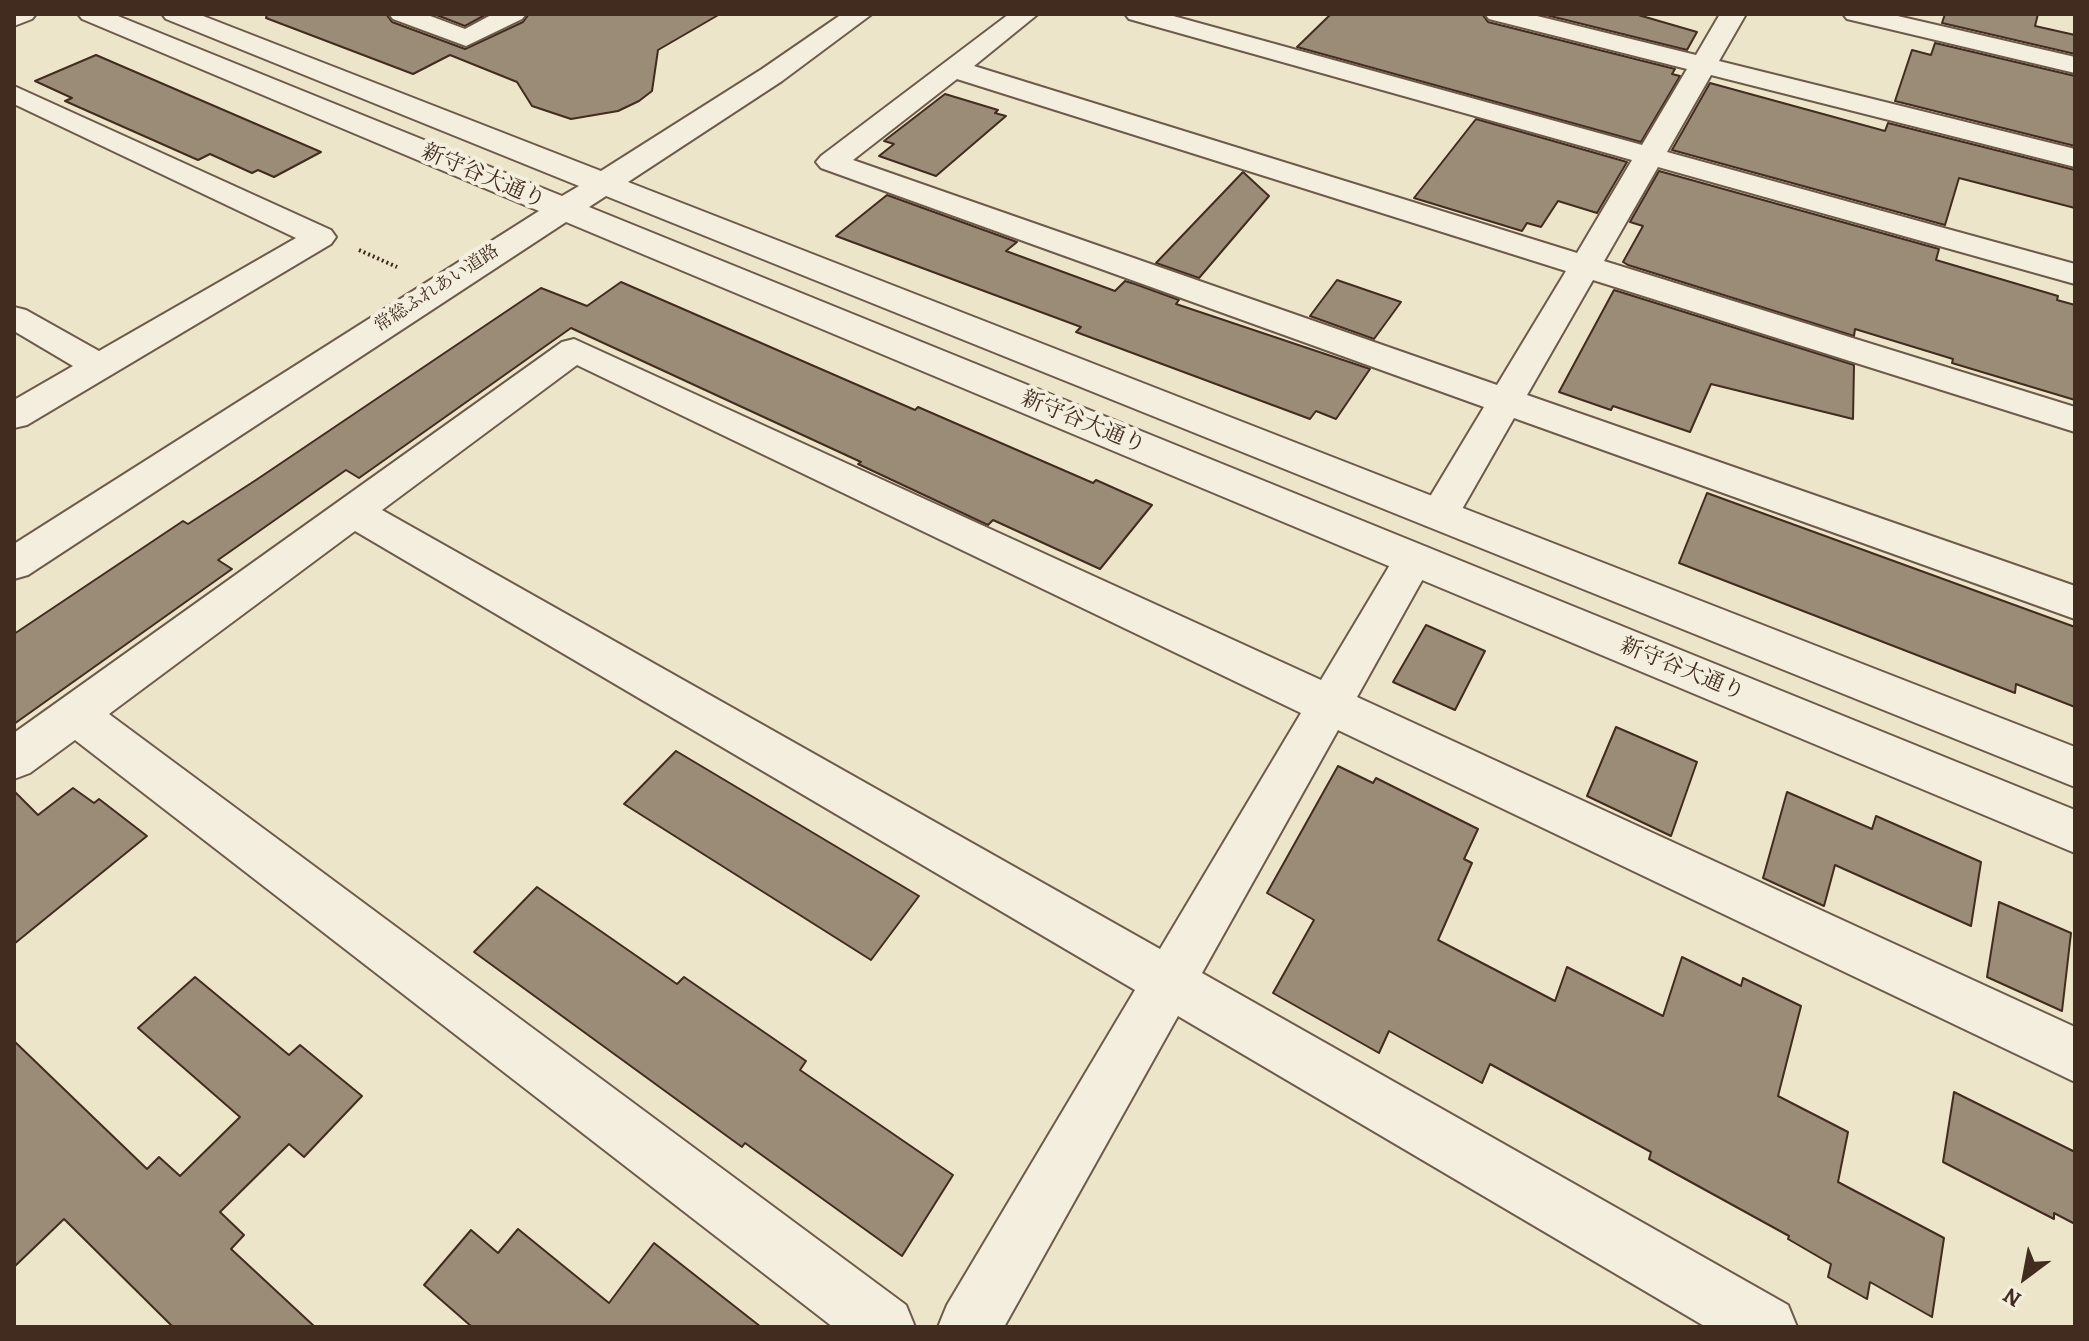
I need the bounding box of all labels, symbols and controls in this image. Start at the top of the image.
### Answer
street label: 新守谷大通り [417,139,549,215]
street label: 常総ふれあい道路 [371,241,503,337]
street label: 新守谷大通り [1017,386,1149,460]
street label: 新守谷大通り [1616,633,1748,707]
north arrow [1985,1237,2065,1317]
text: N [1998,1280,2027,1314]

